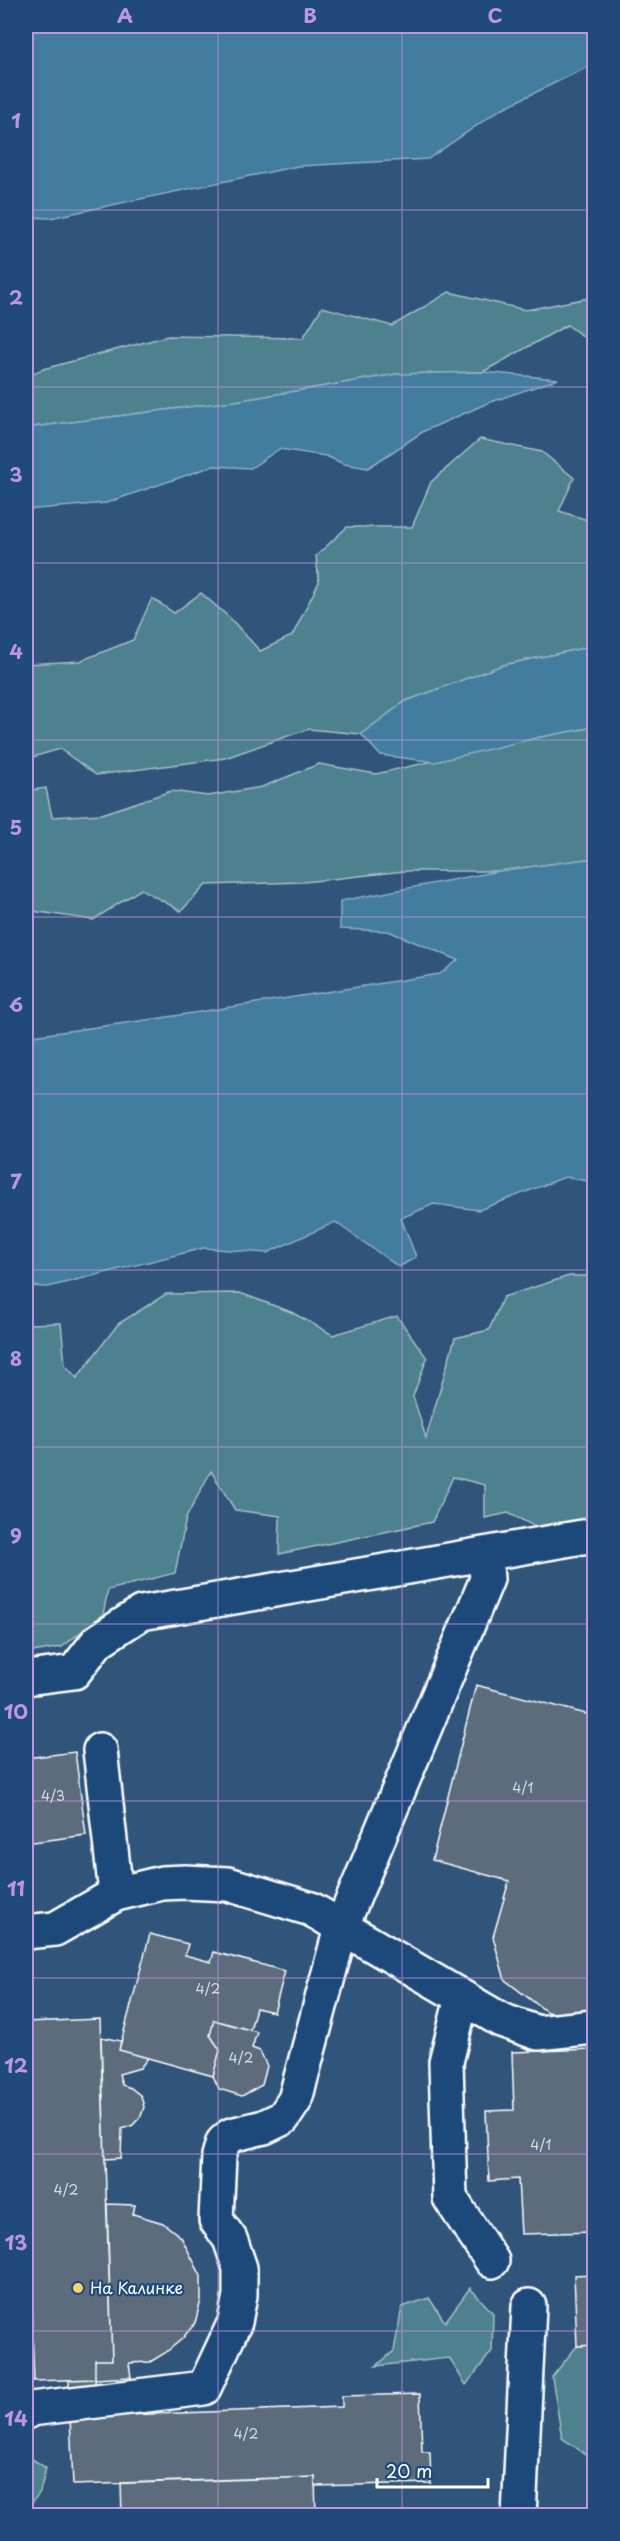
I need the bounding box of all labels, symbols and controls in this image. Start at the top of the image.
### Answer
text: A [117,0,133,30]
text: B [303,0,317,30]
text: C [487,0,503,30]
text: 1 [11,105,21,135]
text: 2 [9,282,23,312]
text: 3 [9,459,23,489]
text: 4 [9,636,23,666]
text: 5 [10,812,22,842]
text: 6 [9,989,23,1019]
text: 7 [10,1166,22,1196]
text: 8 [10,1343,22,1373]
text: 9 [10,1520,22,1550]
text: 10 [4,1696,28,1726]
house number: 4/1 [512,1777,534,1798]
house number: 4/3 [41,1785,65,1806]
text: 11 [7,1873,25,1903]
house number: 4/2 [196,1978,220,1999]
house number: 4/2 [229,2047,253,2068]
text: 12 [4,2050,28,2080]
house number: 4/1 [530,2134,552,2155]
house number: 4/2 [54,2179,78,2200]
text: 13 [5,2227,27,2257]
place label: На Калинке [90,2275,183,2299]
marker: На Калинке [71,2281,85,2295]
text: 14 [4,2403,28,2433]
house number: 4/2 [234,2423,258,2444]
scale bar [377,2451,488,2489]
text: 20 m [386,2457,432,2484]

